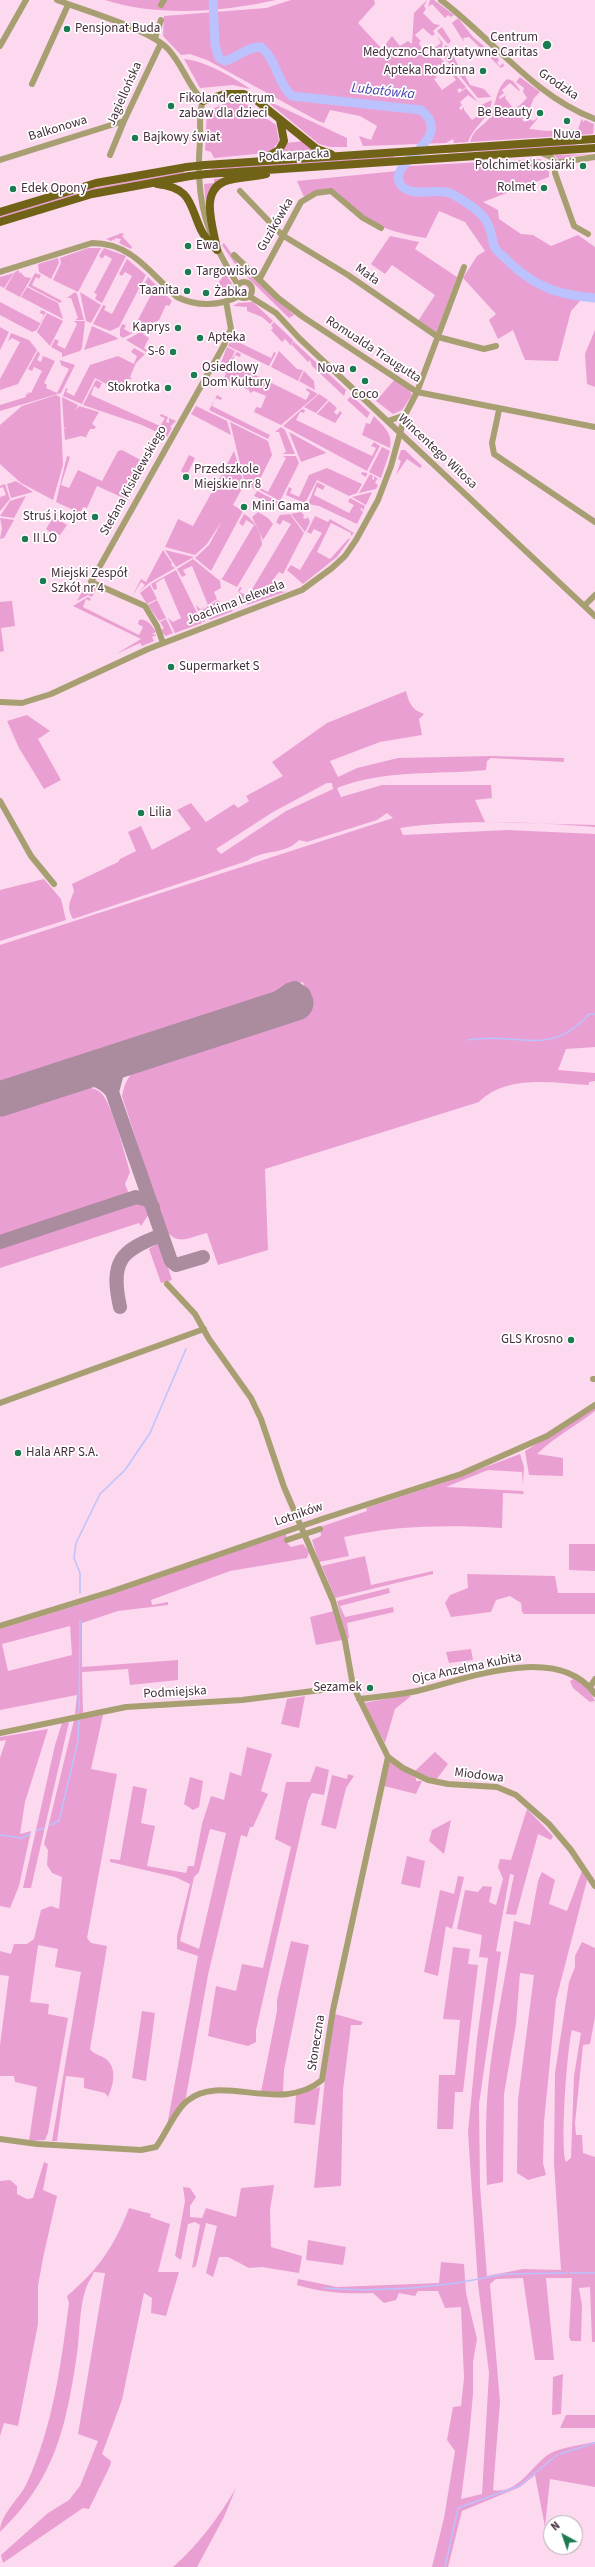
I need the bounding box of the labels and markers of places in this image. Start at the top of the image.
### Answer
place label: Pensjonat Buda [75,21,160,37]
marker: Pensjonat Buda [62,24,72,34]
place label: Centrum Medyczno-Charytatywne Caritas [363,30,538,61]
marker: Centrum Medyczno-Charytatywne Caritas [541,39,553,51]
place label: Apteka Rodzinna [384,63,475,79]
marker: Apteka Rodzinna [478,66,488,76]
place label: Fikoland centrum zabaw dla dzieci [179,91,275,122]
marker: Fikoland centrum zabaw dla dzieci [166,101,176,111]
place label: Be Beauty [477,105,532,121]
marker: Be Beauty [535,108,545,118]
marker: Nuva [562,116,572,126]
place label: Nuva [553,127,581,143]
place label: Bajkowy świat [143,130,220,146]
marker: Bajkowy świat [130,133,140,143]
place label: Polchimet kosiarki [475,158,575,174]
marker: Polchimet kosiarki [578,161,588,171]
place label: Rolmet [497,180,536,196]
place label: Edek Opony [21,181,86,197]
marker: Rolmet [539,183,549,193]
marker: Edek Opony [8,184,18,194]
place label: Ewa [196,238,219,254]
marker: Ewa [183,241,193,251]
place label: Targowisko [196,264,258,280]
marker: Targowisko [183,267,193,277]
place label: Taanita [139,283,179,299]
place label: Żabka [214,285,247,301]
marker: Taanita [182,286,192,296]
marker: Żabka [201,288,211,298]
place label: Kaprys [132,320,170,336]
marker: Kaprys [173,323,183,333]
place label: Apteka [208,330,246,346]
marker: Apteka [195,333,205,343]
place label: S-6 [147,344,165,360]
marker: S-6 [168,347,178,357]
place label: Osiedlowy Dom Kultury [202,360,271,391]
place label: Nova [317,361,345,377]
marker: Nova [348,364,358,374]
marker: Osiedlowy Dom Kultury [189,370,199,380]
marker: Coco [360,376,370,386]
place label: Stokrotka [107,380,160,396]
marker: Stokrotka [163,383,173,393]
place label: Coco [351,387,379,403]
place label: Przedszkole Miejskie nr 8 [194,462,261,493]
marker: Przedszkole Miejskie nr 8 [181,472,191,482]
place label: Mini Gama [252,499,309,515]
marker: Mini Gama [239,502,249,512]
place label: Struś i kojot [23,509,87,525]
marker: Struś i kojot [90,512,100,522]
place label: II LO [33,531,57,547]
marker: II LO [20,534,30,544]
place label: Miejski Zespół Szkół nr 4 [51,566,128,597]
marker: Miejski Zespół Szkół nr 4 [38,576,48,586]
place label: Supermarket S [179,659,259,675]
marker: Supermarket S [166,662,176,672]
place label: Lilia [149,805,172,821]
marker: Lilia [136,808,146,818]
place label: GLS Krosno [501,1332,563,1348]
marker: GLS Krosno [566,1335,576,1345]
place label: Hala ARP S.A. [26,1445,98,1461]
marker: Hala ARP S.A. [13,1448,23,1458]
place label: Sezamek [313,1680,362,1696]
marker: Sezamek [365,1683,375,1693]

